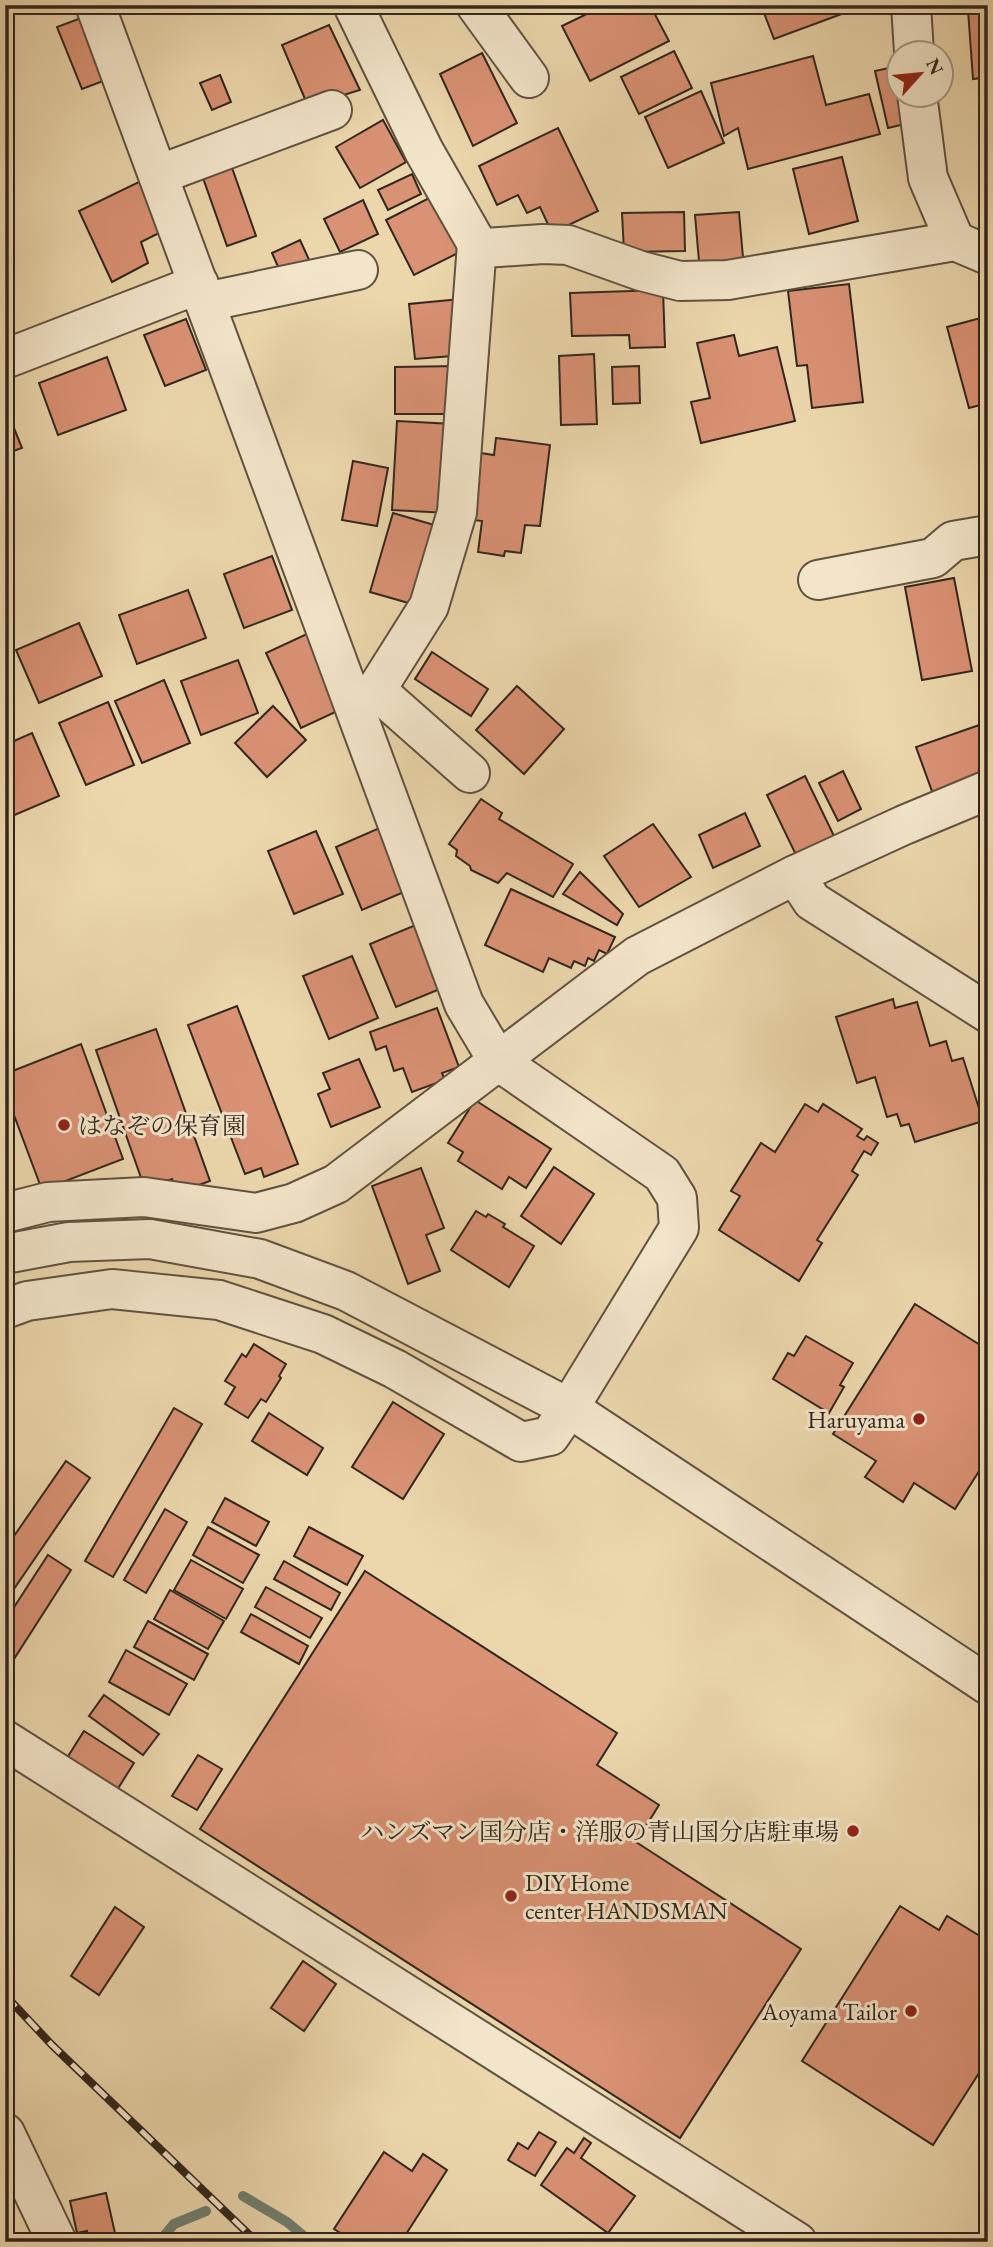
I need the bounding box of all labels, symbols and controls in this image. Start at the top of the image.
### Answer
north arrow [884,38,954,108]
text: N [920,54,950,80]
place label: はなぞの保育園 [78,1110,246,1141]
marker: はなぞの保育園 [56,1117,72,1133]
place label: Haruyama [807,1404,905,1435]
marker: Haruyama [911,1411,927,1427]
place label: ハンズマン国分店・洋服の青山国分店駐車場 [360,1816,839,1847]
marker: ハンズマン国分店・洋服の青山国分店駐車場 [845,1823,861,1839]
place label: DIY Home center HANDSMAN [525,1867,728,1926]
marker: DIY Home center HANDSMAN [503,1888,519,1904]
place label: Aoyama Tailor [761,1996,897,2027]
marker: Aoyama Tailor [903,2003,919,2019]

